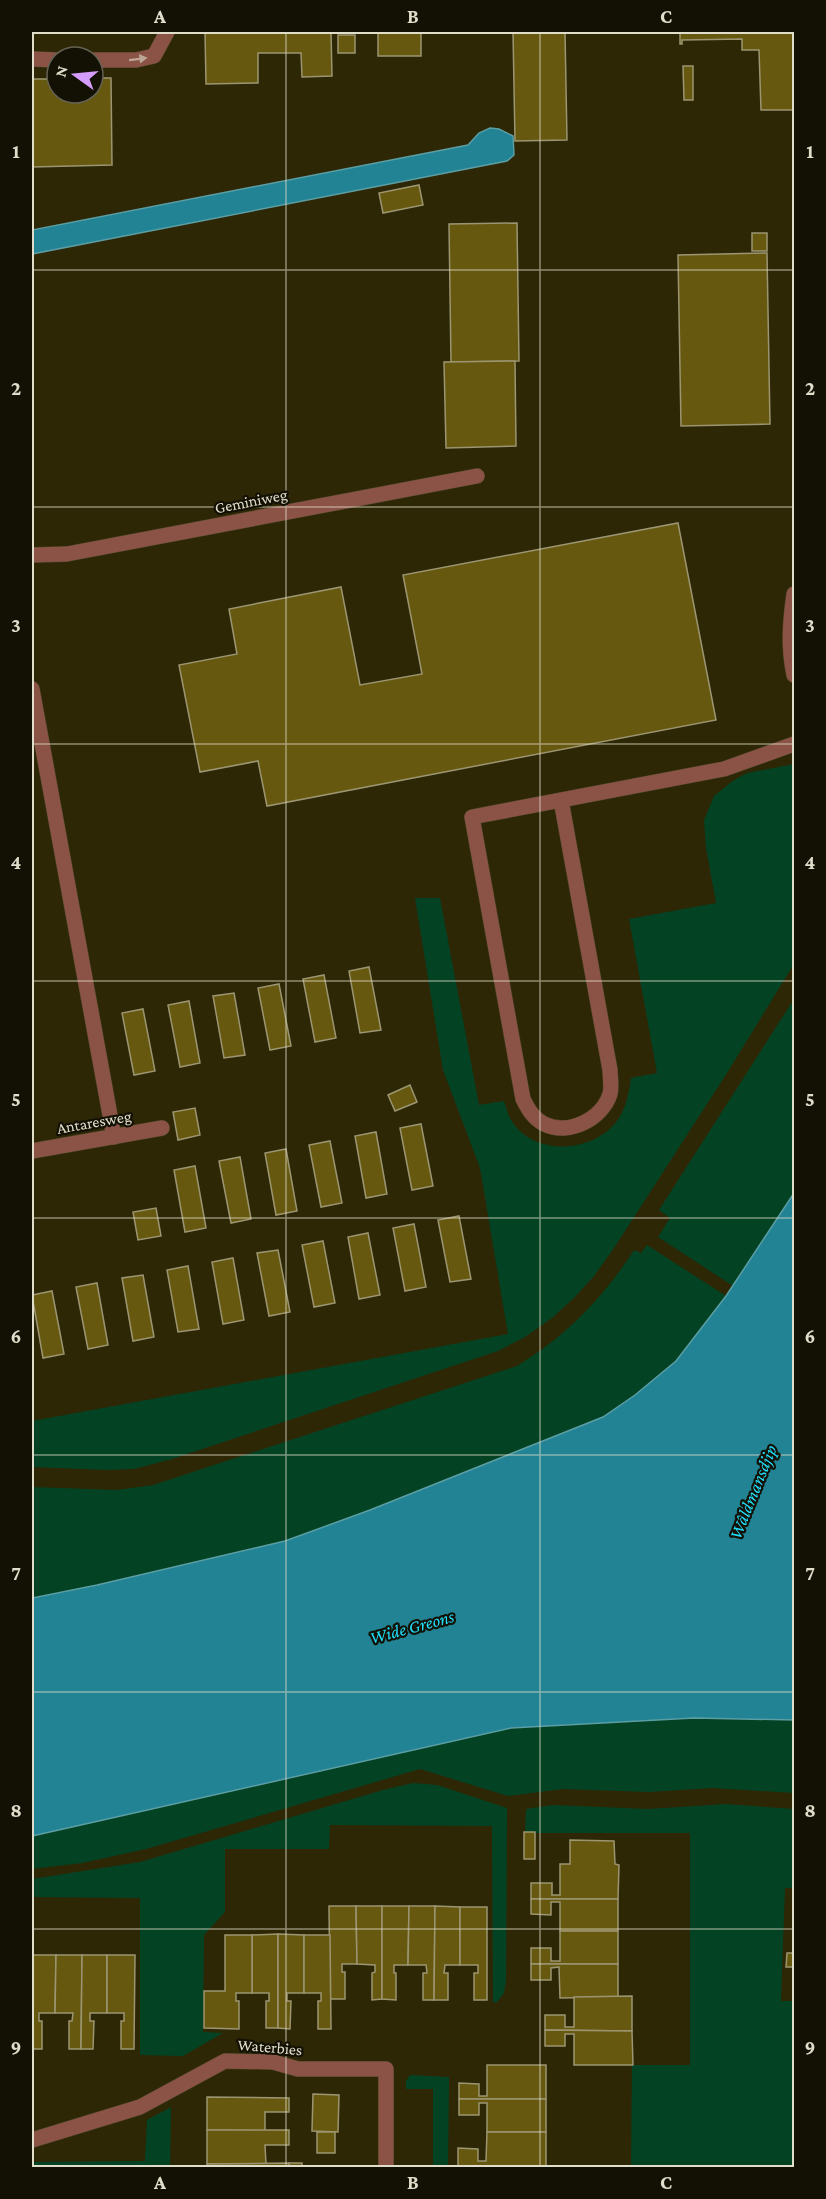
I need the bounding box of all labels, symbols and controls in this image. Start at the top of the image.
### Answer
text: A [153,5,167,27]
text: B [407,5,419,27]
text: C [660,5,672,27]
north arrow [45,45,105,105]
one-way arrow [128,54,147,64]
text: N [51,64,71,79]
text: 1 [12,140,20,162]
text: 1 [806,140,814,162]
text: 2 [11,377,21,399]
text: 2 [805,377,815,399]
street label: Geminiweg [213,486,289,517]
text: 3 [11,614,21,636]
text: 3 [805,614,815,636]
text: 4 [11,851,22,873]
text: 4 [805,851,816,873]
text: 5 [11,1088,21,1110]
text: 5 [805,1088,815,1110]
street label: Antaresweg [55,1107,133,1138]
text: 6 [11,1325,21,1347]
text: 6 [805,1325,815,1347]
water label: Wâldmansdjip [725,1442,782,1542]
text: 7 [11,1562,21,1584]
text: 7 [805,1562,815,1584]
water label: Wide Greons [368,1606,457,1648]
text: 8 [10,1799,22,1821]
text: 8 [804,1799,816,1821]
text: 9 [11,2036,21,2058]
street label: Waterbies [237,2036,303,2058]
text: 9 [805,2036,815,2058]
text: A [153,2171,167,2193]
text: B [407,2171,419,2193]
text: C [660,2171,672,2193]

